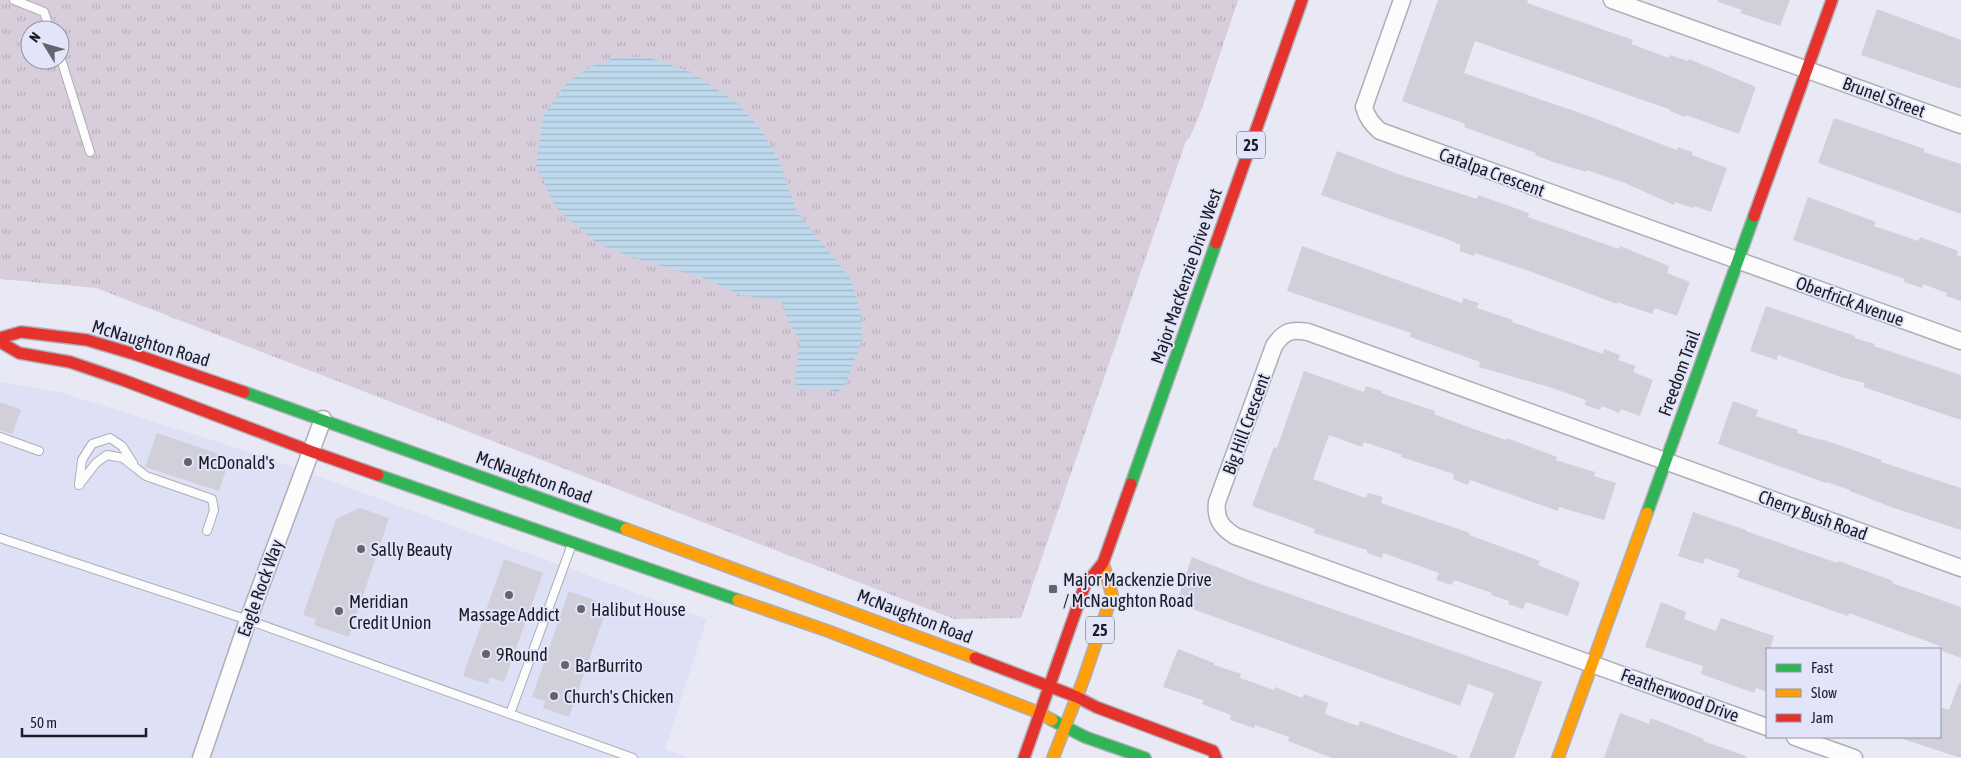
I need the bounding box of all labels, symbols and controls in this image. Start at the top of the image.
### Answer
north arrow [20,20,70,70]
text: N [26,29,43,45]
street label: Brunel Street [1840,72,1928,122]
road number: 25 [1237,132,1265,158]
street label: Catalpa Crescent [1436,143,1548,201]
street label: Major MacKenzie Drive West [1146,186,1226,366]
street label: Oberfrick Avenue [1793,272,1907,330]
street label: McNaughton Road [90,315,212,371]
street label: Freedom Trail [1654,327,1704,419]
street label: Big Hill Crescent [1218,371,1274,477]
street label: McNaughton Road [473,446,595,508]
place label: McDonald's [198,452,275,473]
marker: McDonald's [182,456,194,468]
street label: Cherry Bush Road [1756,486,1870,544]
street label: Eagle Rock Way [233,537,287,639]
place label: Sally Beauty [371,539,453,560]
marker: Sally Beauty [355,543,367,555]
place label: Major Mackenzie Drive / McNaughton Road [1063,569,1212,611]
marker: Major Mackenzie Drive / McNaughton Road [1047,583,1059,595]
street label: McNaughton Road [854,584,976,648]
marker: Massage Addict [503,589,515,601]
place label: Meridian Credit Union [349,591,432,633]
place label: Halibut House [591,599,686,620]
marker: Halibut House [575,603,587,615]
place label: Massage Addict [458,604,560,625]
marker: Meridian Credit Union [333,605,345,617]
road number: 25 [1086,616,1114,644]
place label: 9Round [496,644,548,665]
marker: 9Round [480,648,492,660]
legend [1766,648,1941,738]
place label: BarBurrito [575,655,643,676]
marker: BarBurrito [559,659,571,671]
text: Fast [1811,659,1833,676]
street label: Featherwood Drive [1618,664,1742,726]
text: Slow [1811,684,1837,701]
place label: Church's Chicken [564,686,674,707]
marker: Church's Chicken [548,690,560,702]
scale bar [22,706,146,738]
text: Jam [1811,709,1834,726]
text: 50 m [30,714,57,731]

